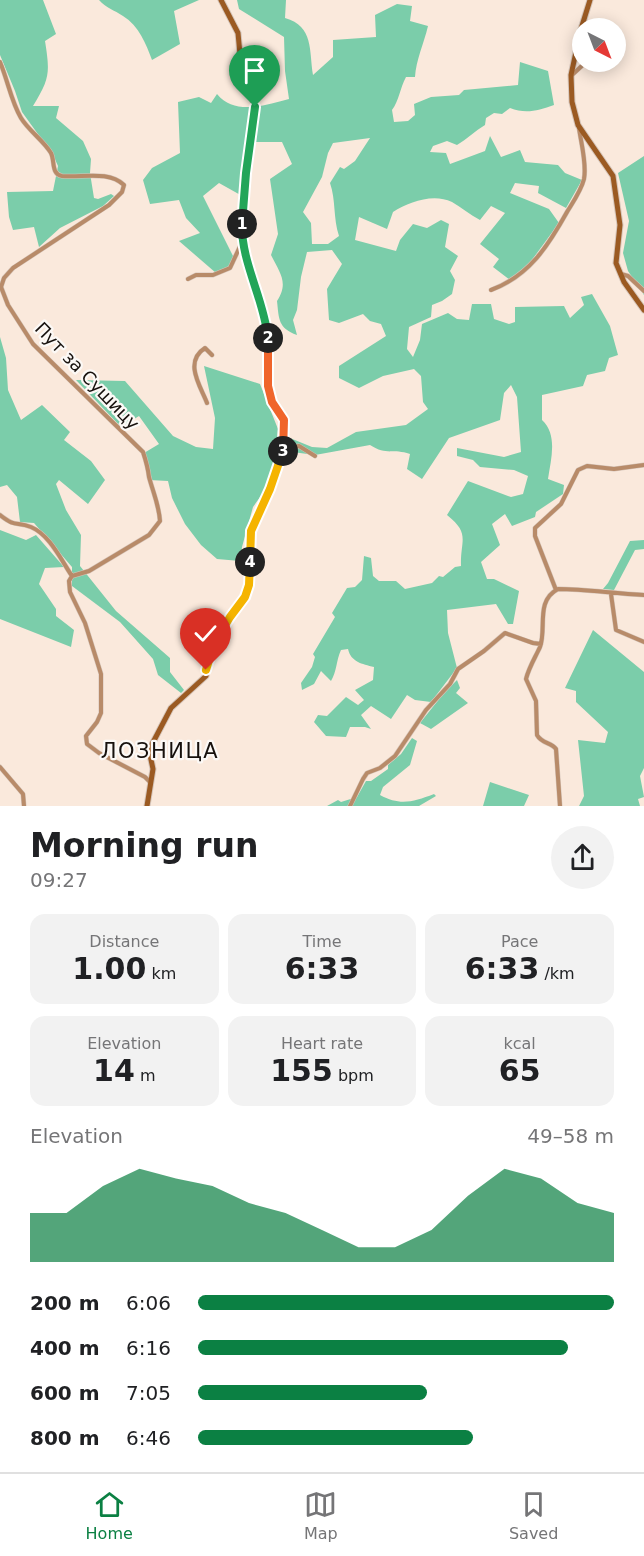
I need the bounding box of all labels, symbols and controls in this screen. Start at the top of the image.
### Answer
north arrow [572,18,626,72]
map controls [572,18,626,72]
pin [229,45,280,107]
icon: arrive [238,54,271,87]
pin: 1 [227,209,257,239]
text: 1 [236,214,248,233]
street label: Пут за Сушицу [31,318,144,434]
pin: 2 [253,323,283,353]
text: 2 [262,328,274,347]
pin: 3 [268,436,298,466]
text: 3 [277,441,289,460]
pin: 4 [235,547,265,577]
text: 4 [244,552,256,571]
pin [180,608,231,670]
icon: check [189,617,222,650]
district label: ЛОЗНИЦА [101,739,219,763]
text: Morning run [30,826,258,865]
button: share [551,826,614,889]
text: 09:27 [30,868,88,892]
text: Distance [89,932,159,951]
text: Time [302,932,342,951]
text: Pace [501,932,538,951]
text: 1.00 [72,951,146,986]
text: 6:33 [285,951,359,986]
text: 6:33 [465,951,539,986]
text: km [146,964,176,983]
text: /km [539,964,575,983]
text: Elevation [87,1034,161,1053]
text: Heart rate [281,1034,363,1053]
text: kcal [504,1034,536,1053]
text: 14 [93,1053,135,1088]
text: 155 [270,1053,333,1088]
text: 65 [499,1053,541,1088]
text: m [135,1066,156,1085]
text: bpm [333,1066,374,1085]
text: Elevation [30,1124,123,1148]
text: 49–58 m [527,1124,614,1148]
text: 200 m [30,1291,100,1315]
text: 6:06 [126,1291,171,1315]
text: 400 m [30,1336,100,1360]
text: 6:16 [126,1336,171,1360]
text: 600 m [30,1381,100,1405]
text: 7:05 [126,1381,171,1405]
text: 800 m [30,1426,100,1450]
text: 6:46 [126,1426,171,1450]
tab: Home [86,1488,133,1543]
tab: Map [304,1488,338,1543]
tab: Saved [509,1488,558,1543]

